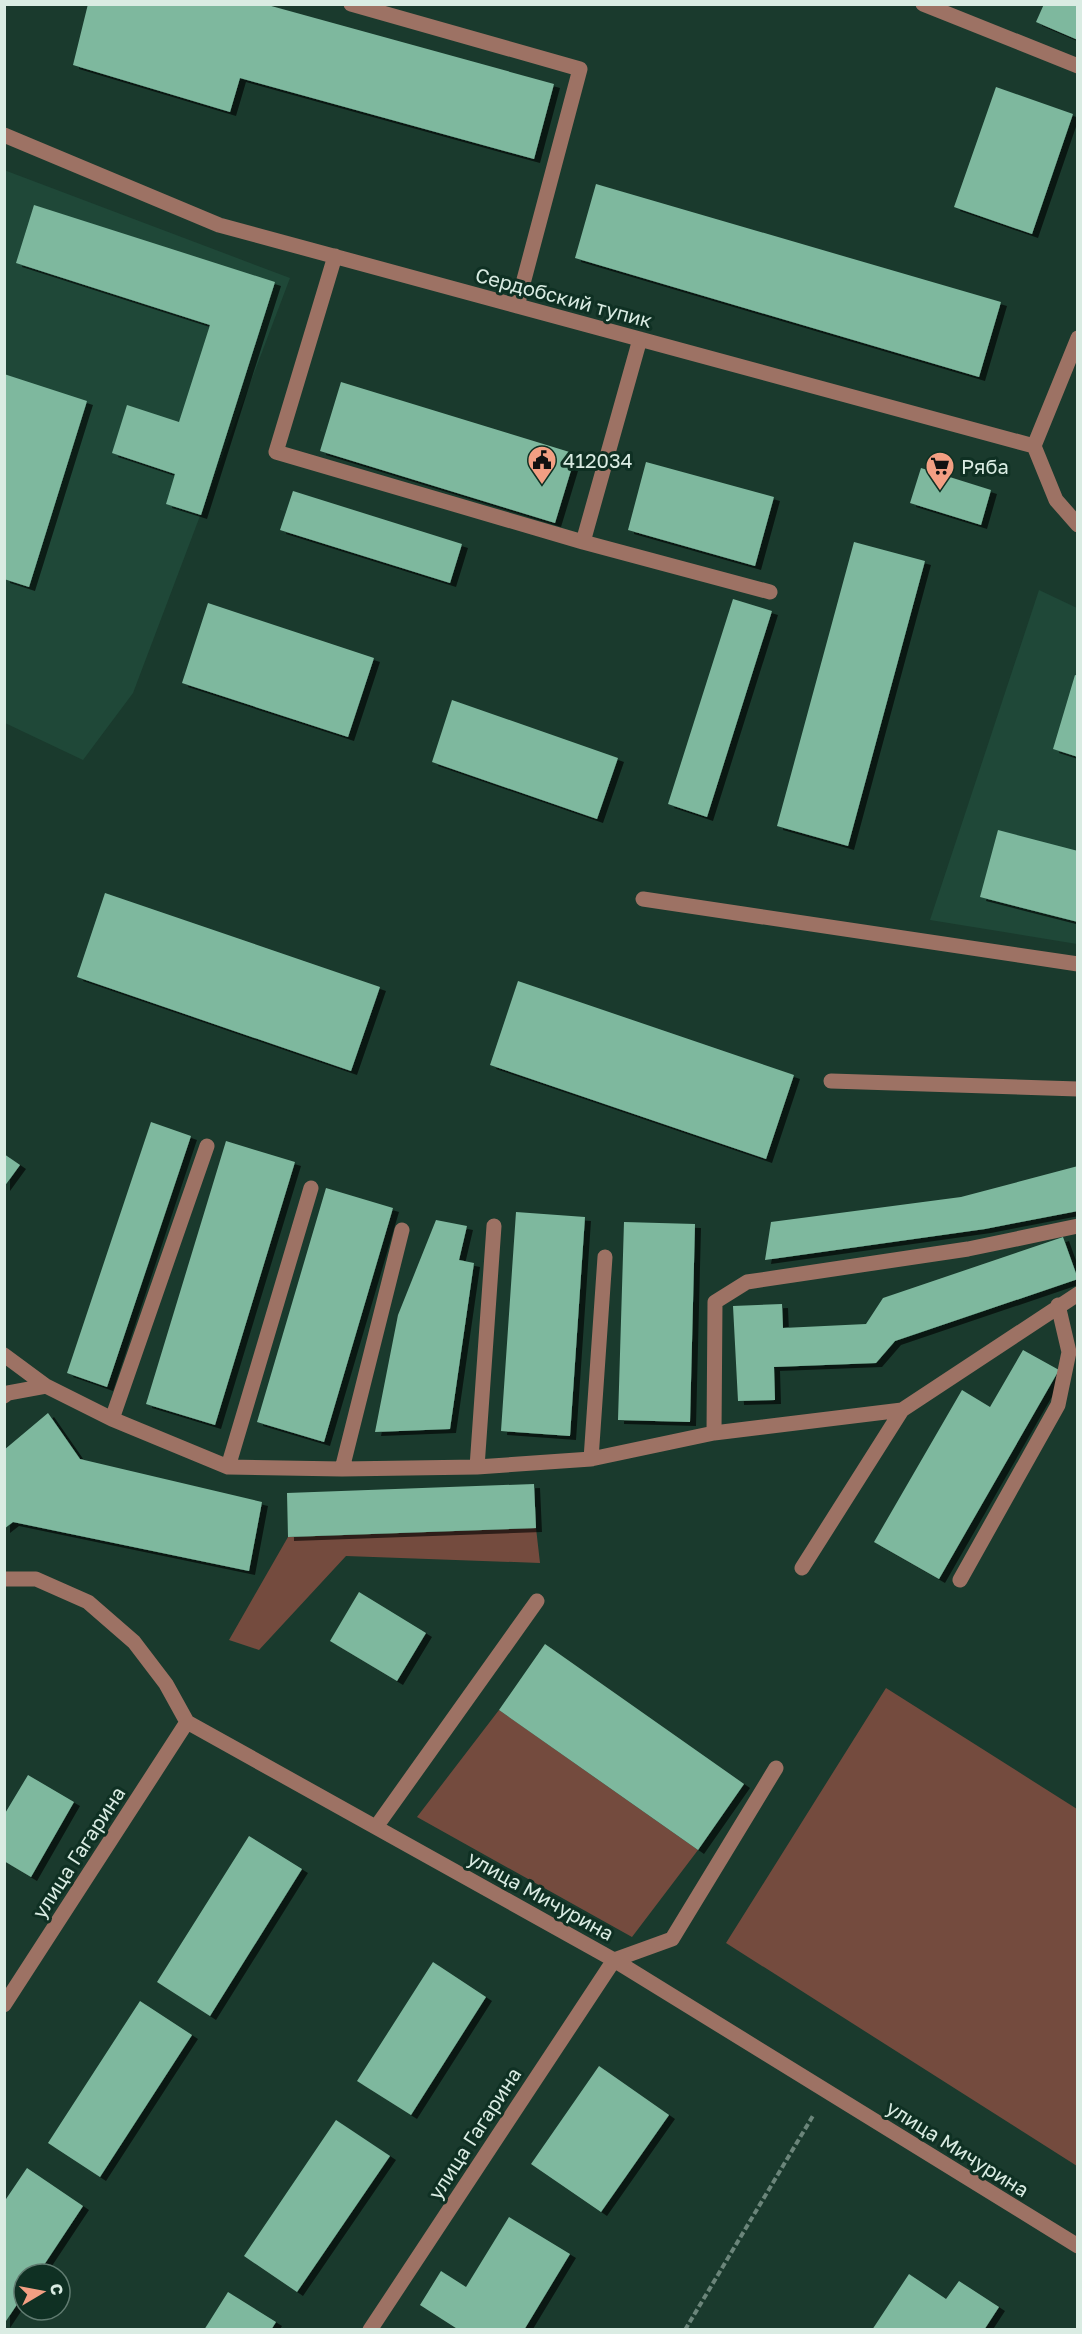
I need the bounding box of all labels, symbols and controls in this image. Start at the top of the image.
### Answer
street label: Сердобский тупик [473,262,655,332]
public building icon: 412034 [526,444,558,486]
place label: 412034 [563,448,633,472]
supermarket icon: Ряба [924,450,956,492]
place label: Ряба [961,454,1009,478]
street label: улица Гагарина [26,1782,130,1922]
street label: улица Мичурина [464,1845,618,1945]
street label: улица Гагарина [422,2063,526,2203]
street label: улица Мичурина [882,2095,1034,2201]
north arrow [12,2262,72,2322]
text: С [46,2282,68,2297]

